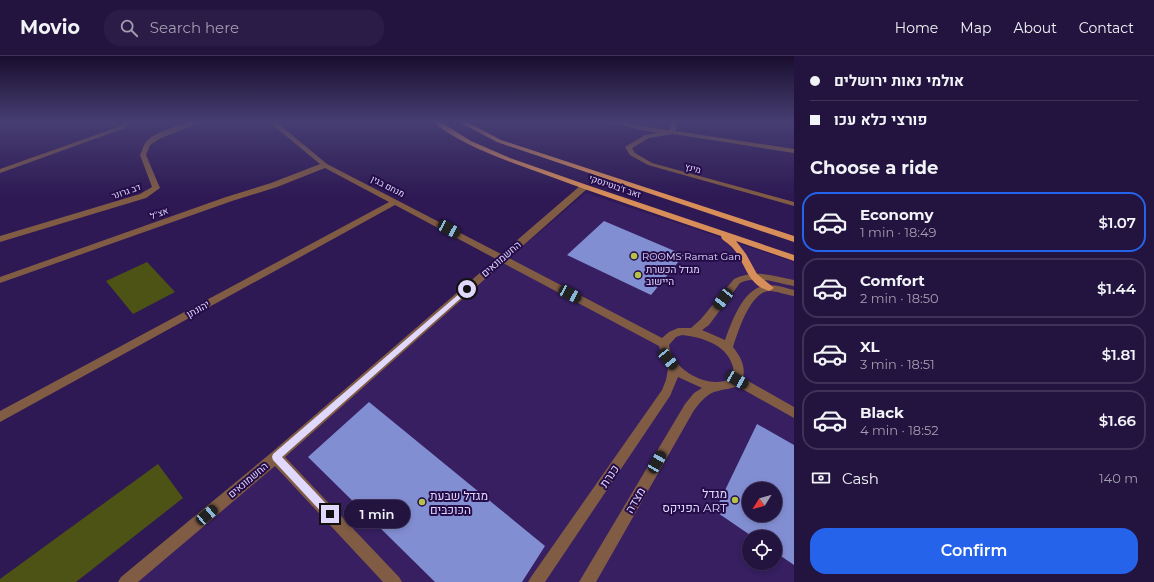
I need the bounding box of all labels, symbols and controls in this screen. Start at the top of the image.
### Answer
search box [104,10,384,46]
text: Movio [20,16,80,39]
icon: search [118,17,140,39]
text: Search here [150,18,239,37]
text: Home [895,19,938,37]
text: Map [960,19,991,37]
text: About [1013,19,1057,37]
text: Contact [1079,19,1134,37]
text: אולמי נאות ירושלים [834,71,964,90]
text: פורצי כלא עכו [834,110,927,129]
text: Choose a ride [810,157,938,179]
street label: מינץ [684,161,703,176]
street label: זאב ז'בוטינסקי [588,172,642,200]
street label: מנחם בגין [369,173,407,199]
street label: דב גרונר [110,181,142,201]
icon: car [812,204,848,240]
street label: אצ"ל [148,205,170,221]
text: Economy [860,205,933,224]
text: $1.07 [1098,213,1136,232]
car [436,218,462,240]
text: 1 min · 18:49 [860,224,936,240]
street label: החשמונאים [478,238,524,280]
place label: ROOMS Ramat Gan [642,250,741,263]
marker: ROOMS Ramat Gan [629,251,639,261]
place label: מגדל הכשרת היישוב [646,263,700,288]
marker: מגדל הכשרת היישוב [633,270,643,280]
icon: car [812,270,848,306]
text: Comfort [860,271,925,290]
text: $1.44 [1097,279,1136,298]
route start [458,280,476,298]
car [557,283,583,305]
car [711,286,735,312]
text: 2 min · 18:50 [860,290,939,306]
street label: יהונתן [184,297,212,321]
icon: car [812,336,848,372]
text: XL [860,337,879,356]
text: $1.81 [1102,345,1136,364]
car [656,346,680,372]
text: 3 min · 18:51 [860,356,935,372]
car [724,369,750,391]
icon: car [812,402,848,438]
text: Black [860,403,904,422]
text: $1.66 [1099,411,1136,430]
text: 4 min · 18:52 [860,422,939,438]
car [646,449,668,475]
street label: החשמונאים [225,459,271,501]
street label: כנרת [596,462,622,490]
icon: cash [810,467,832,489]
text: Cash [842,469,879,488]
text: 140 m [1099,470,1138,486]
north arrow [742,482,782,522]
map controls [742,482,782,570]
street label: מצדה [622,484,648,516]
place label: מגדל הפניקס ART [662,486,727,515]
place label: מגדל שבעת הכוכבים [430,488,488,517]
marker: מגדל הפניקס ART [730,495,740,505]
marker: מגדל שבעת הכוכבים [417,497,427,507]
callout: 1 min [344,500,410,528]
car [194,503,220,527]
route end [321,505,339,523]
text: 1 min [360,506,394,522]
button: Confirm [810,528,1138,574]
button: locate [742,530,782,570]

